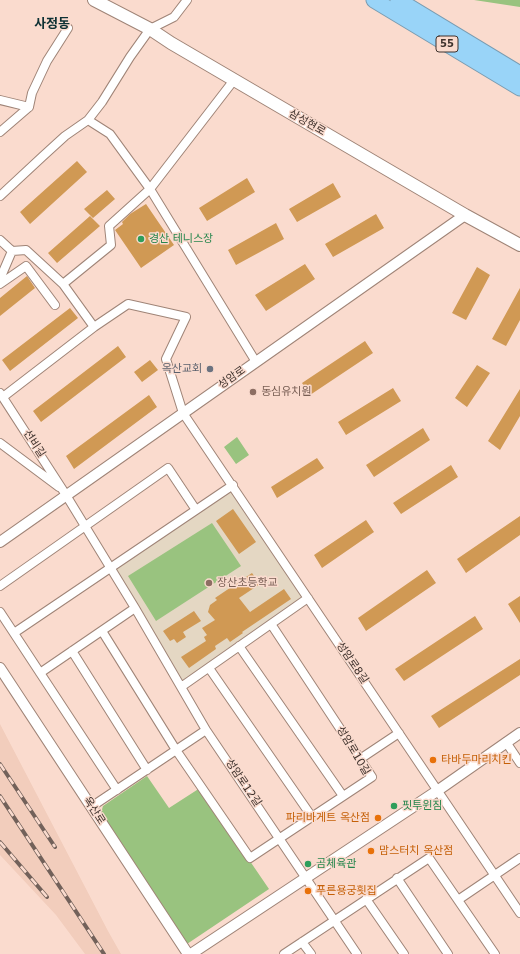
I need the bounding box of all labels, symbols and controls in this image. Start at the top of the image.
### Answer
district label: 사정동 [34,17,70,33]
road number: 55 [436,36,458,52]
street label: 삼성현로 [286,107,328,139]
place label: 경산 테니스장 [149,232,213,246]
marker: 경산 테니스장 [136,234,146,244]
place label: 옥산교회 [162,362,202,376]
marker: 옥산교회 [205,364,215,374]
street label: 성암로 [216,364,248,392]
place label: 동심유치원 [261,385,312,399]
marker: 동심유치원 [248,387,258,397]
street label: 선비길 [20,428,48,460]
place label: 장산초등학교 [217,576,278,590]
marker: 장산초등학교 [204,578,214,588]
street label: 성암로8길 [333,640,371,686]
street label: 성암로10길 [333,724,373,778]
place label: 타바두마리치킨 [441,753,512,767]
marker: 타바두마리치킨 [428,755,438,765]
street label: 성암로12길 [222,757,264,809]
street label: 옥산로 [80,795,108,827]
place label: 핏투윈짐 [402,799,442,813]
marker: 핏투윈짐 [389,801,399,811]
place label: 파리바게트 옥산점 [286,811,370,825]
marker: 파리바게트 옥산점 [373,813,383,823]
place label: 맘스터치 옥산점 [379,844,453,858]
marker: 맘스터치 옥산점 [366,846,376,856]
place label: 곰체육관 [316,857,356,871]
marker: 곰체육관 [303,859,313,869]
place label: 푸른용궁횟집 [316,884,377,898]
marker: 푸른용궁횟집 [303,886,313,896]

